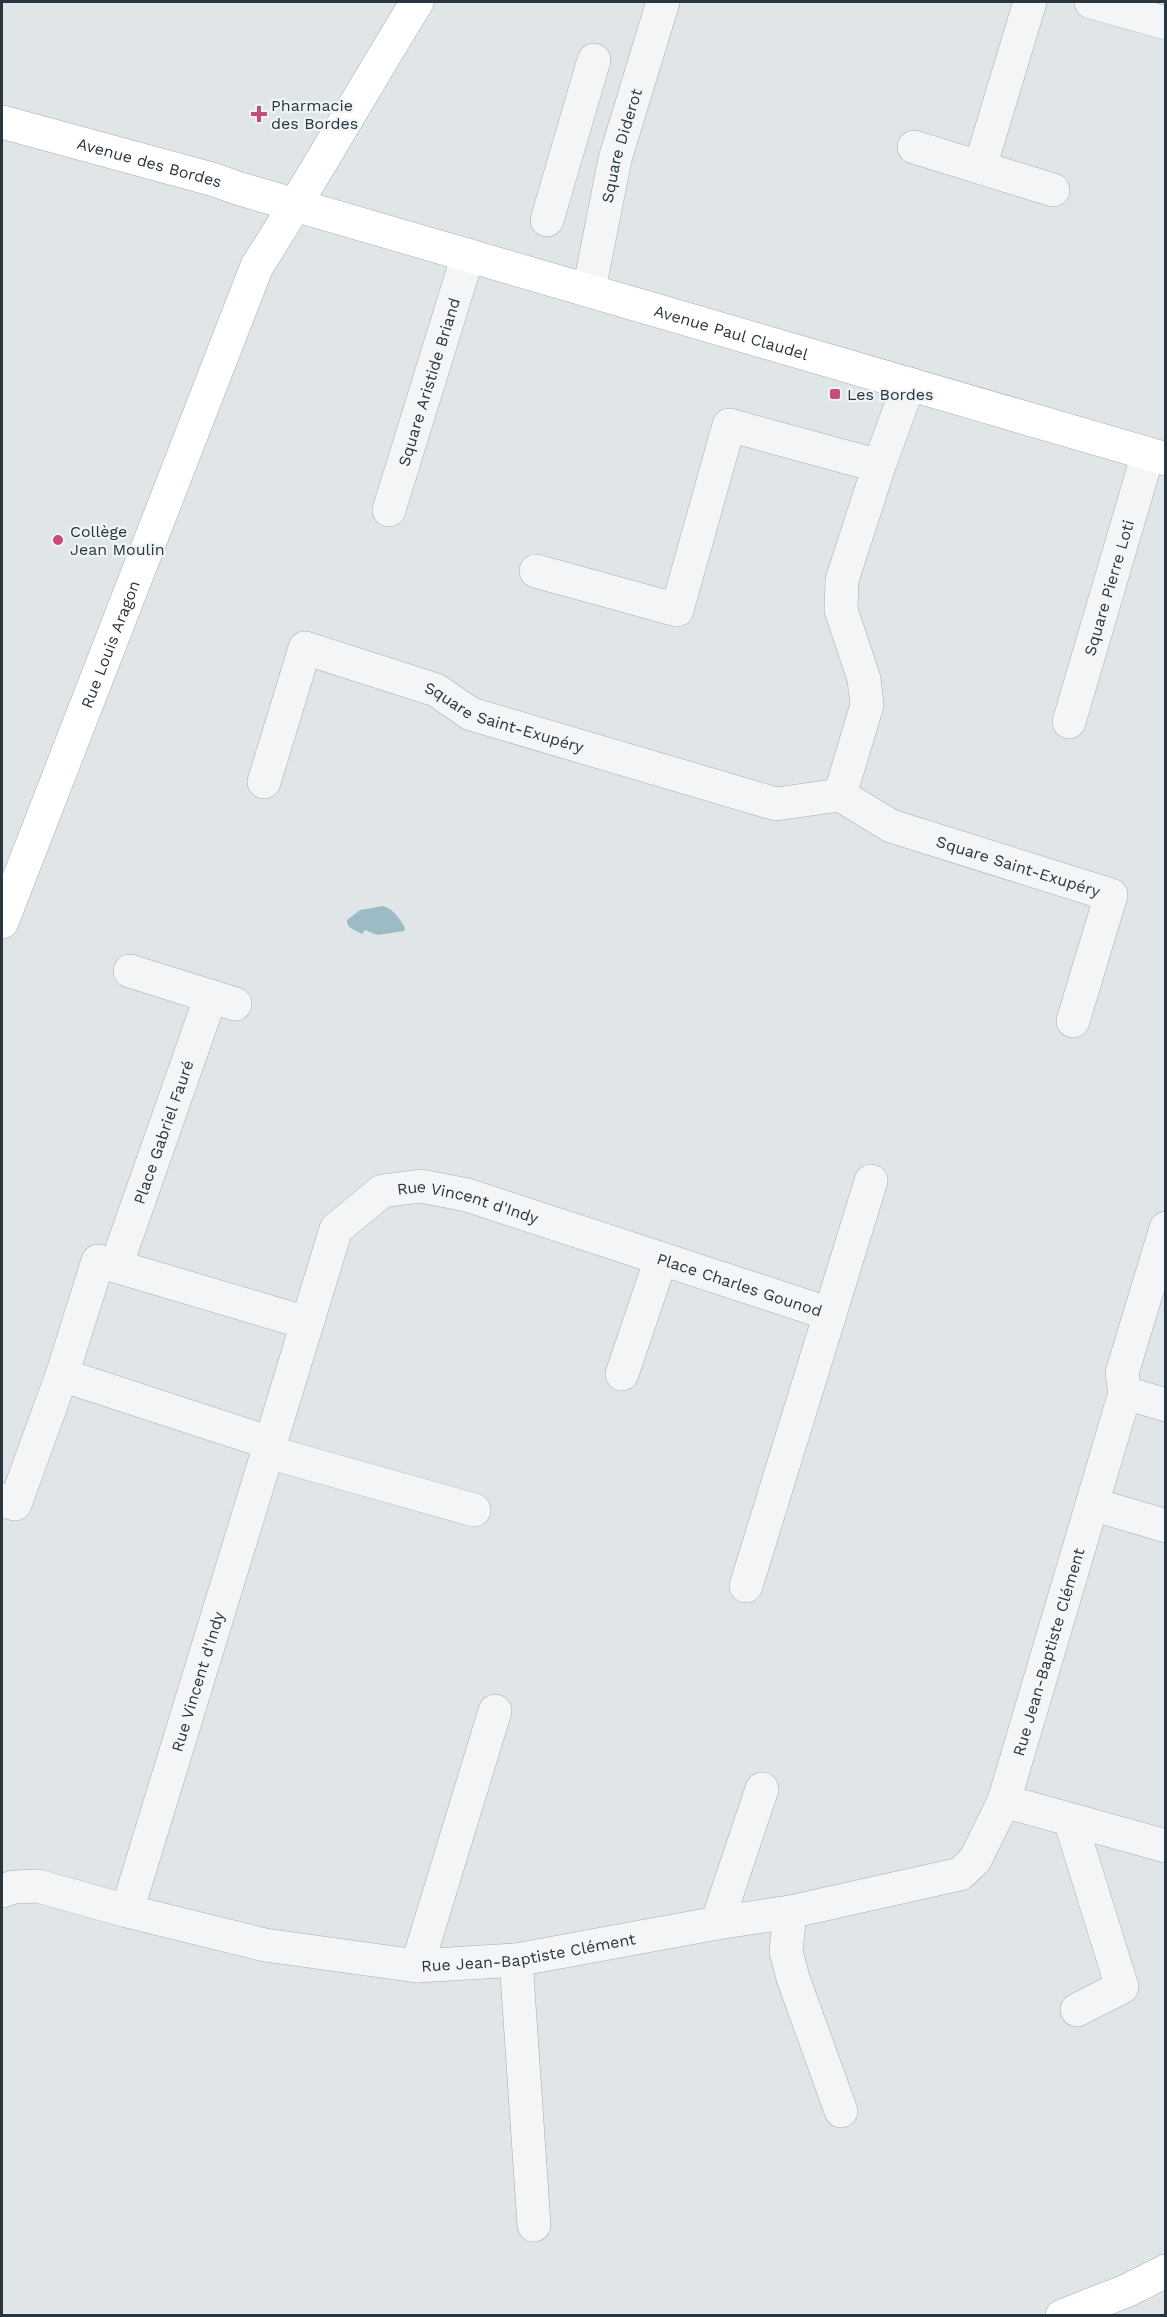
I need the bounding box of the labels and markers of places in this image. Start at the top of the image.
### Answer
place label: Pharmacie des Bordes [271,96,358,133]
marker: Pharmacie des Bordes [252,107,266,121]
place label: Les Bordes [847,385,933,404]
marker: Les Bordes [828,387,842,401]
place label: Collège Jean Moulin [70,522,165,559]
marker: Collège Jean Moulin [51,533,65,547]

